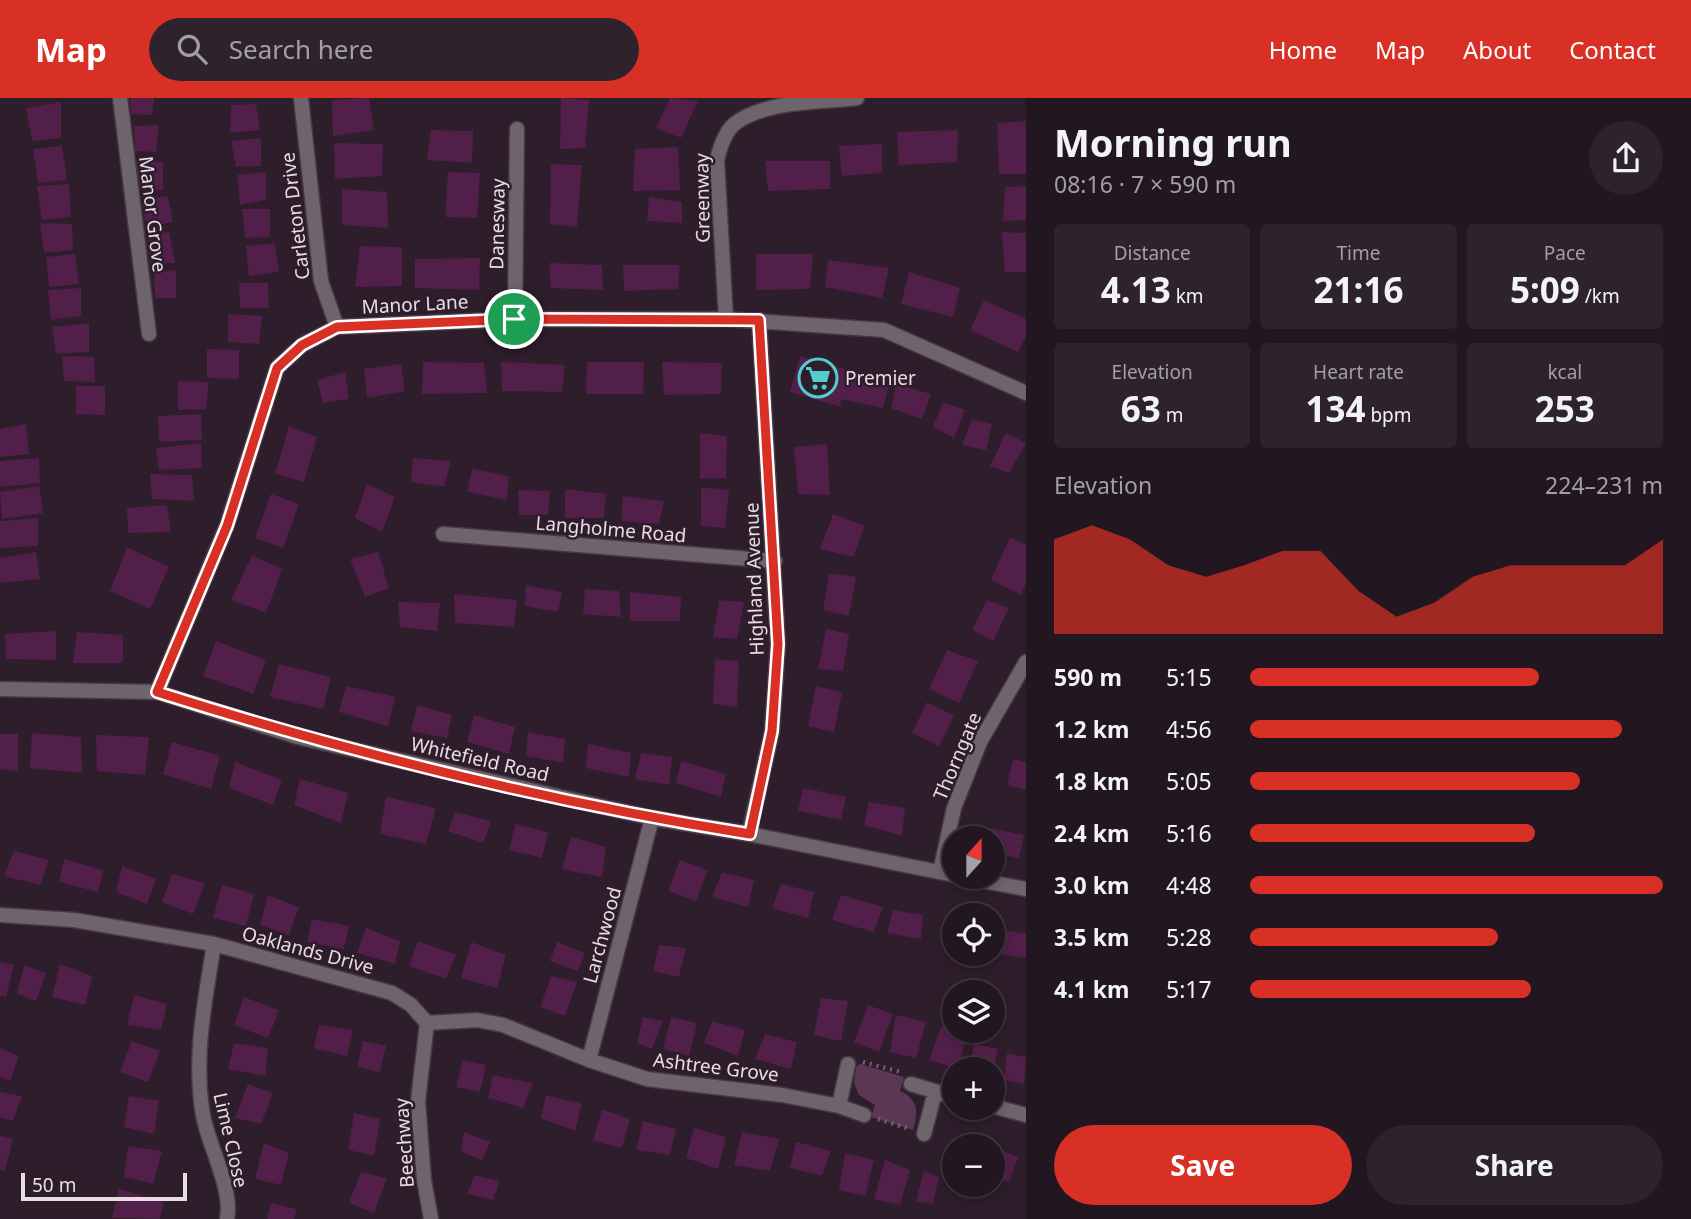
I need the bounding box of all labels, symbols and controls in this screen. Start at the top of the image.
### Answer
search box [149,18,639,81]
text: Map [35,27,107,72]
icon: search [173,30,211,68]
text: Search here [229,31,373,67]
text: Home [1269,33,1337,66]
text: Map [1375,33,1425,66]
text: About [1463,33,1531,66]
text: Contact [1569,33,1656,66]
text: Morning run [1054,116,1292,168]
button: share [1589,121,1663,195]
street label: Carleton Drive [274,151,316,281]
street label: Greenway [688,153,716,243]
street label: Manor Grove [133,154,173,274]
text: 08:16 · 7 × 590 m [1054,168,1236,200]
street label: Danesway [483,178,511,270]
text: Distance [1114,240,1191,266]
text: Time [1337,240,1380,266]
text: Pace [1544,240,1586,266]
text: 4.13 [1101,266,1171,313]
text: 21:16 [1314,266,1403,313]
text: 5:09 [1510,266,1580,313]
text: km [1171,283,1204,309]
text: /km [1580,283,1620,309]
street label: Manor Lane [361,288,469,320]
pin [484,289,544,349]
icon: arrive [495,300,533,338]
supermarket icon: Premier [797,357,839,399]
text: Elevation [1112,359,1193,385]
text: Heart rate [1313,359,1404,385]
text: kcal [1547,359,1582,385]
place label: Premier [845,365,916,391]
text: 63 [1121,385,1161,432]
text: 134 [1305,385,1365,432]
text: 253 [1535,385,1595,432]
text: m [1161,402,1184,428]
text: bpm [1365,402,1412,428]
text: Elevation [1054,469,1152,501]
text: 224–231 m [1545,469,1663,501]
street label: Highland Avenue [738,502,770,656]
street label: Langholme Road [535,509,687,549]
text: 590 m [1054,661,1122,693]
text: 5:15 [1166,661,1212,693]
street label: Thorngate [927,708,987,804]
text: 1.2 km [1054,713,1129,745]
text: 4:56 [1166,713,1212,745]
street label: Whitefield Road [408,730,552,788]
text: 1.8 km [1054,765,1129,797]
text: 5:05 [1166,765,1212,797]
text: 2.4 km [1054,817,1129,849]
text: 5:16 [1166,817,1212,849]
north arrow [942,826,1004,889]
map controls [942,826,1005,1197]
text: 3.0 km [1054,869,1129,901]
text: 4:48 [1166,869,1212,901]
street label: Larchwood [577,884,627,986]
button: locate [942,903,1005,966]
street label: Oaklands Drive [239,920,377,980]
text: 3.5 km [1054,921,1129,953]
text: 5:28 [1166,921,1212,953]
text: 4.1 km [1054,973,1129,1005]
text: 5:17 [1166,973,1212,1005]
button: layers [942,980,1005,1043]
street label: Ashtree Grove [652,1046,780,1088]
button: + [942,1057,1005,1120]
street label: Lime Close [207,1090,255,1190]
street label: Beechway [388,1097,420,1189]
button: Save [1054,1125,1352,1205]
button: Share [1366,1125,1663,1205]
button: − [942,1134,1005,1197]
scale bar [21,1170,187,1202]
text: 50 m [32,1172,76,1198]

